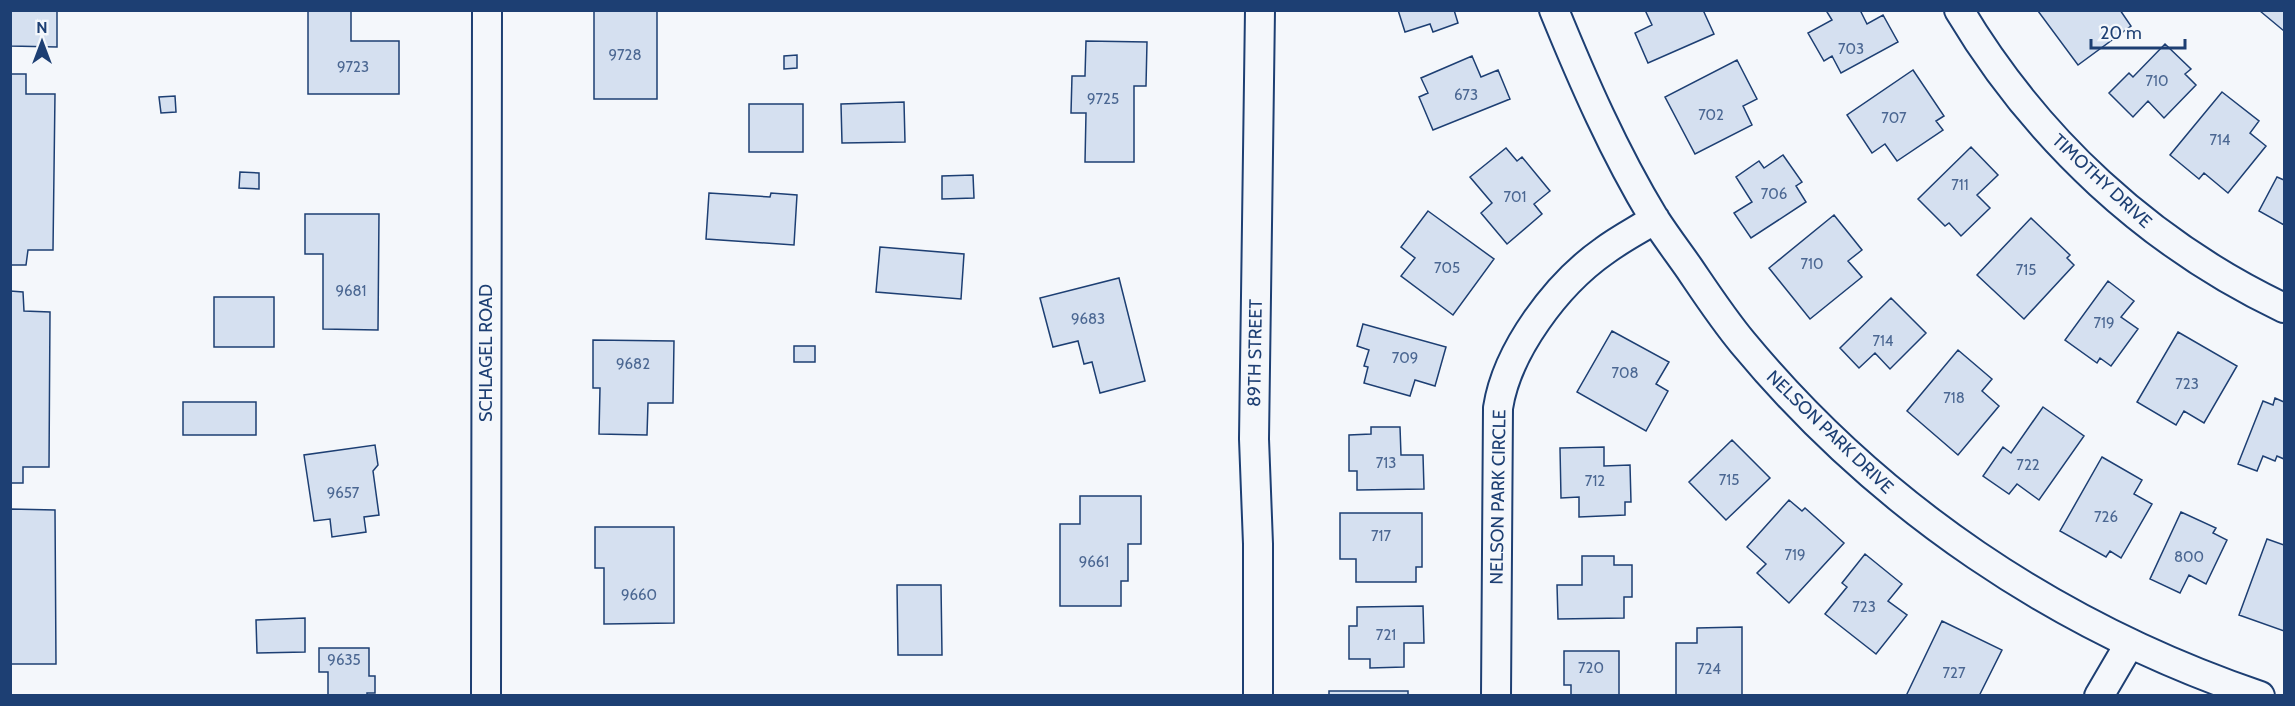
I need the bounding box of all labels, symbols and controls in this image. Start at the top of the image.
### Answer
north arrow [12,12,72,72]
scale bar [2091,12,2186,50]
text: N [36,18,48,37]
text: 20 m [2100,22,2142,44]
house number: 703 [1838,40,1864,58]
house number: 9728 [608,46,642,64]
house number: 9723 [337,58,369,76]
house number: 710 [2146,72,2168,90]
house number: 673 [1454,86,1478,104]
house number: 9725 [1087,90,1119,108]
house number: 702 [1698,106,1724,124]
house number: 707 [1881,109,1907,127]
street label: TIMOTHY DRIVE [2048,129,2156,233]
house number: 714 [2209,131,2231,149]
house number: 711 [1951,176,1969,194]
house number: 706 [1761,185,1787,203]
house number: 701 [1504,188,1526,206]
house number: 710 [1801,255,1823,273]
house number: 705 [1434,259,1460,277]
house number: 715 [2016,261,2036,279]
house number: 9681 [335,282,367,300]
street label: SCHLAGEL ROAD [475,284,497,422]
street label: 89TH STREET [1243,298,1267,407]
house number: 9683 [1071,310,1105,328]
house number: 719 [2094,314,2114,332]
house number: 714 [1872,332,1894,350]
house number: 709 [1392,349,1418,367]
house number: 9682 [616,355,650,373]
house number: 708 [1612,364,1638,382]
street label: NELSON PARK DRIVE [1762,366,1898,498]
house number: 723 [2175,375,2199,393]
house number: 718 [1943,389,1965,407]
street label: NELSON PARK CIRCLE [1485,409,1511,585]
house number: 713 [1376,454,1396,472]
house number: 722 [2016,456,2040,474]
house number: 715 [1719,471,1739,489]
house number: 712 [1585,472,1605,490]
house number: 9657 [327,484,360,502]
house number: 726 [2094,508,2118,526]
house number: 717 [1371,527,1391,545]
house number: 719 [1785,546,1805,564]
house number: 800 [2174,548,2204,566]
house number: 9661 [1079,553,1109,571]
house number: 9660 [621,586,657,604]
house number: 723 [1852,598,1876,616]
house number: 721 [1376,626,1396,644]
house number: 9635 [327,651,361,669]
house number: 720 [1578,659,1604,677]
house number: 724 [1697,660,1721,678]
house number: 727 [1943,664,1966,682]

